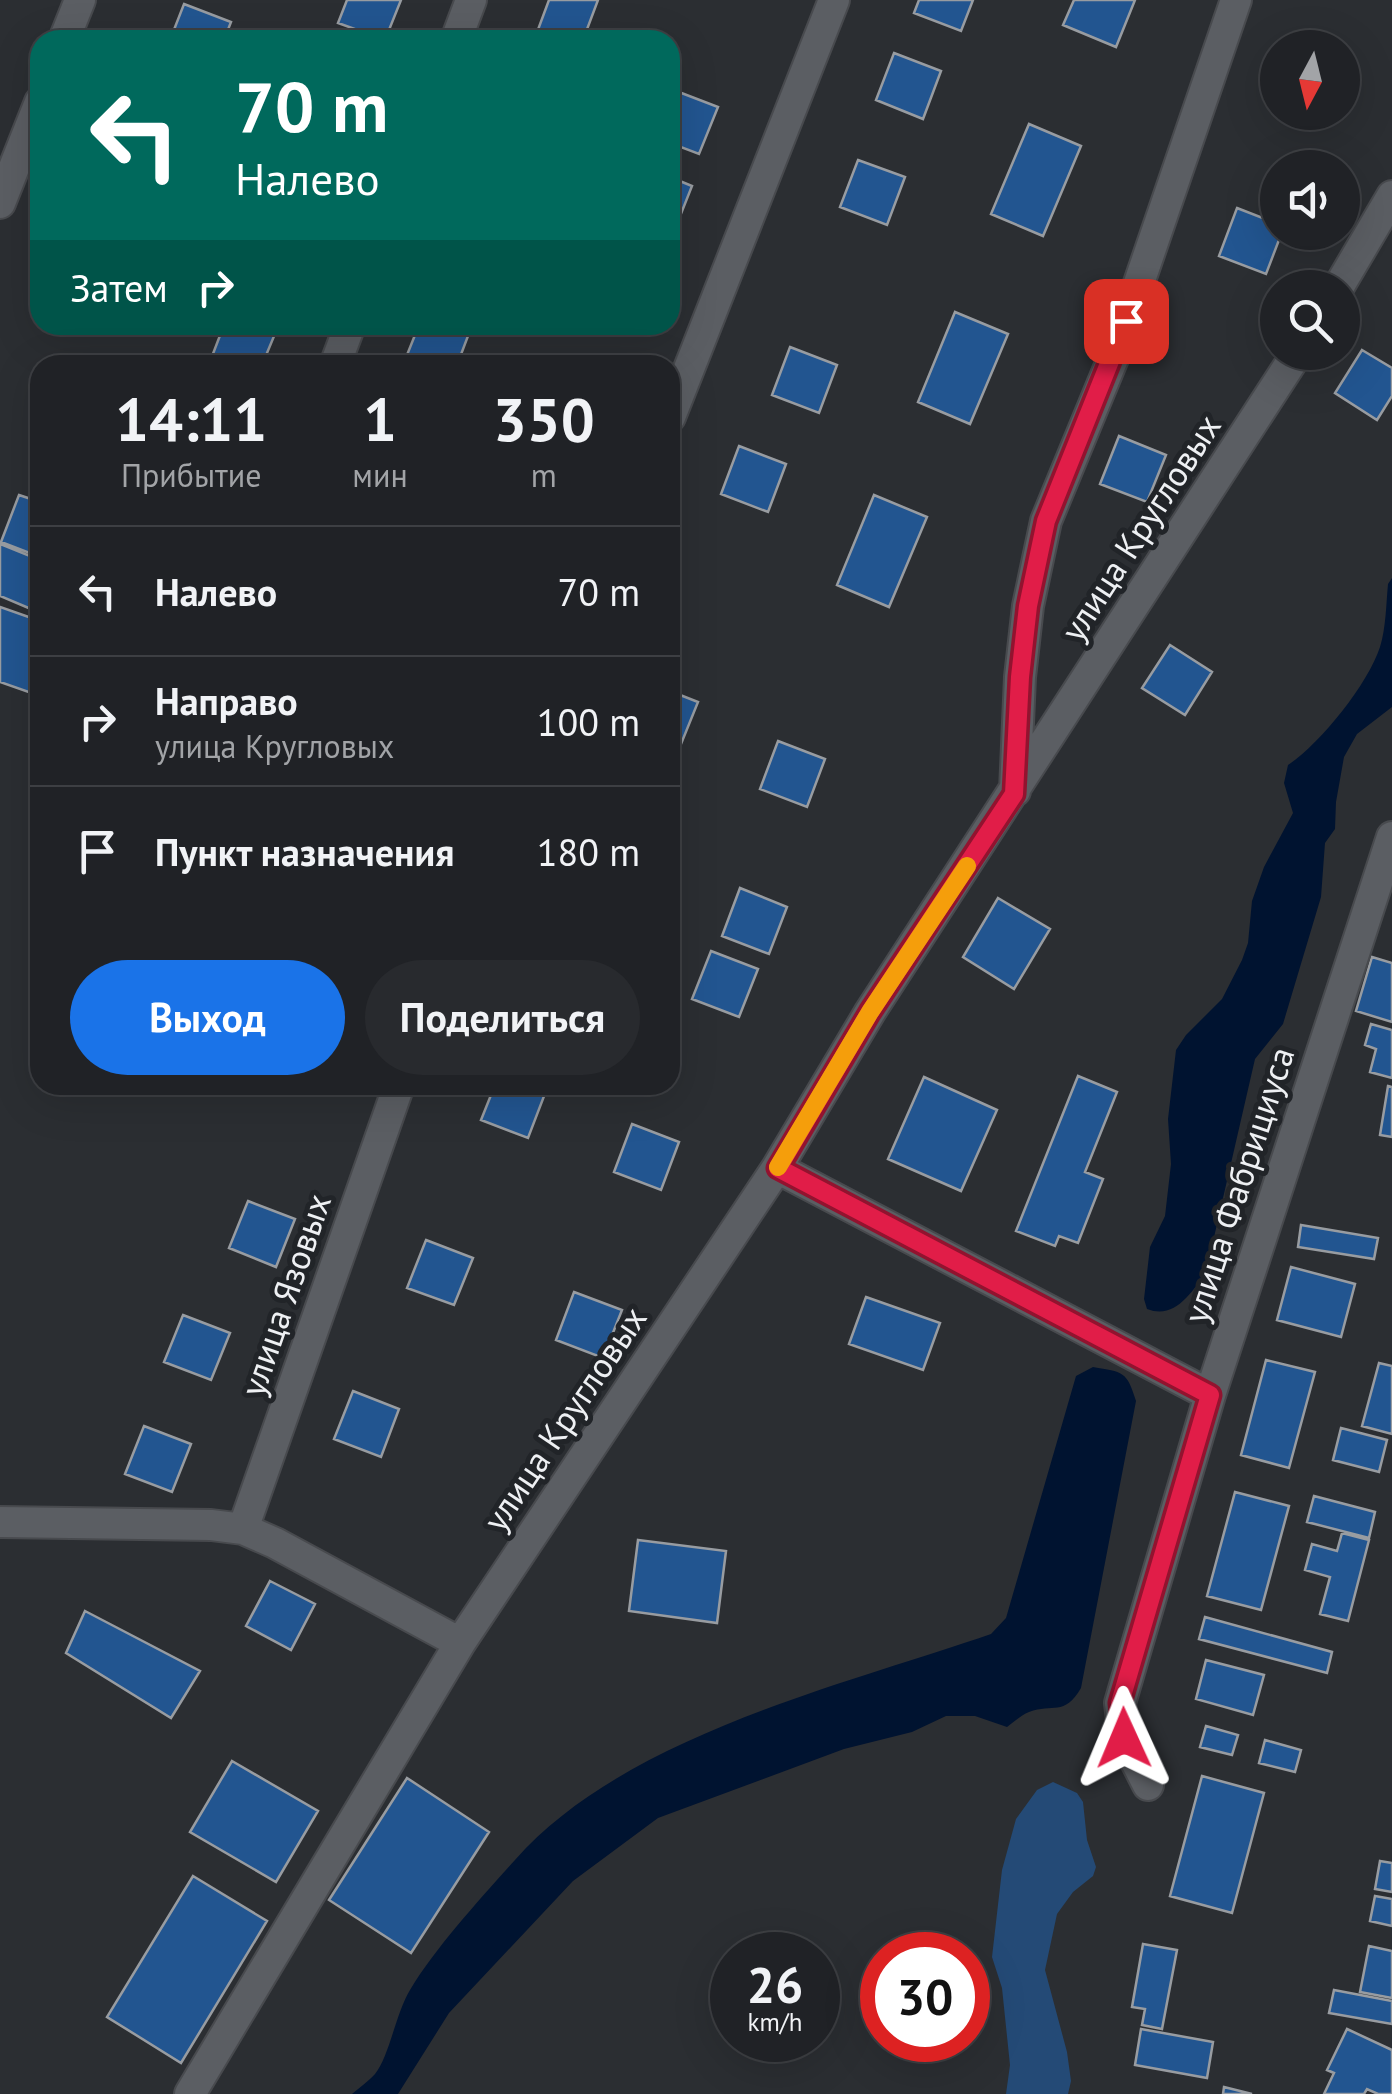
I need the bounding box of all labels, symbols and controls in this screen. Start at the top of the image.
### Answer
north arrow [1260,30,1360,130]
map controls [1260,30,1360,370]
text: 70 m [235,61,388,151]
icon: left [70,70,200,200]
text: Налево [235,149,380,207]
button: sound [1260,150,1360,250]
icon: right [188,260,243,315]
text: Затем [70,263,168,312]
button: search [1260,270,1360,370]
pin [1084,279,1169,364]
icon: arrive [1099,294,1154,349]
text: 14:11 [115,380,267,458]
text: 1 [363,380,397,458]
text: 350 [493,380,595,458]
street label: улица Кругловых [1050,405,1231,650]
text: Прибытие [121,454,261,496]
text: мин [352,454,408,496]
text: m [531,454,557,496]
icon: left [70,564,125,619]
text: Налево [155,567,277,616]
text: 70 m [558,567,640,616]
text: Направо [155,676,298,725]
icon: right [70,694,125,749]
text: 100 m [537,697,640,746]
text: улица Кругловых [155,725,394,767]
icon: arrive [70,824,125,879]
text: Пункт назначения [155,827,454,876]
text: 180 m [537,827,640,876]
button: Выход [70,960,345,1075]
button: Поделиться [365,960,640,1075]
street label: улица Фабрициуса [1172,1041,1304,1328]
street label: улица Язовых [229,1187,341,1402]
street label: улица Кругловых [472,1297,656,1540]
position arrow [1072,1686,1176,1790]
speed limit sign: 30 [860,1932,990,2062]
text: 26 [747,1952,803,2017]
text: km/h [748,2006,802,2038]

